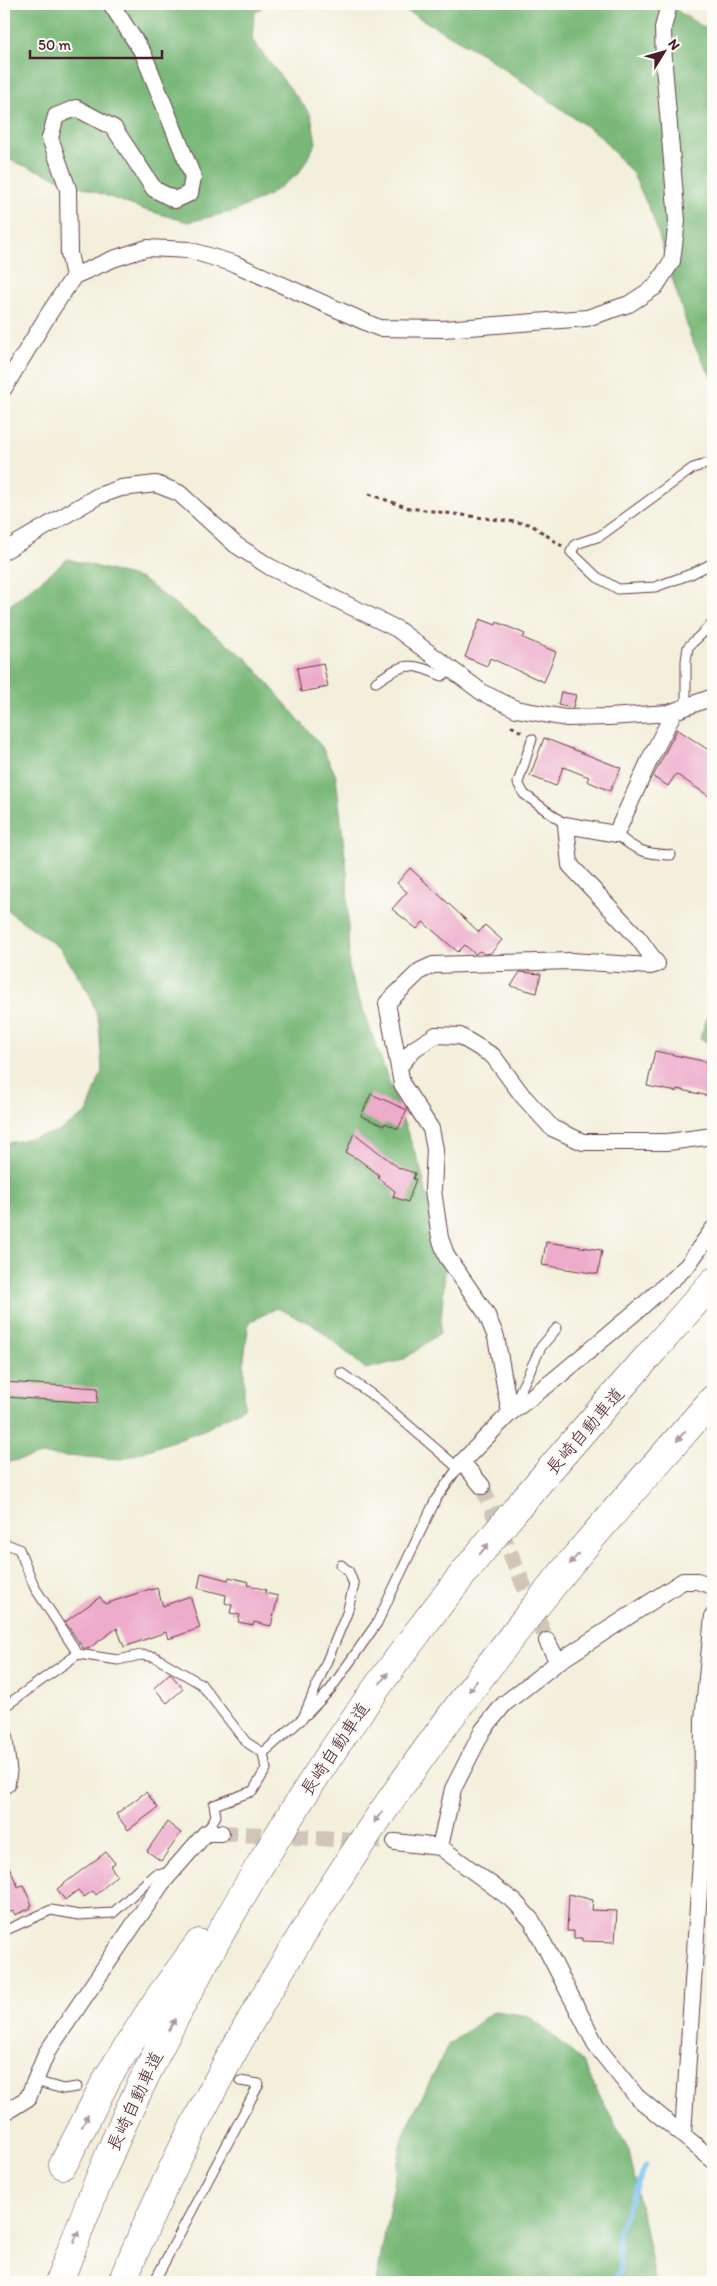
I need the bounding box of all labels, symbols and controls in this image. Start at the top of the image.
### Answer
scale bar [30,28,162,60]
north arrow [640,28,690,78]
text: 50 m [38,36,71,54]
text: N [664,36,684,53]
street label: 長崎自動車道 [541,1383,629,1479]
one-way arrow [675,1430,687,1442]
one-way arrow [478,1543,489,1556]
one-way arrow [569,1552,580,1565]
one-way arrow [379,1671,389,1684]
one-way arrow [468,1679,478,1693]
street label: 長崎自動車道 [296,1698,374,1800]
one-way arrow [372,1810,383,1823]
one-way arrow [168,2018,176,2032]
street label: 長崎自動車道 [102,2047,168,2155]
one-way arrow [81,2114,89,2129]
one-way arrow [73,2230,81,2244]

